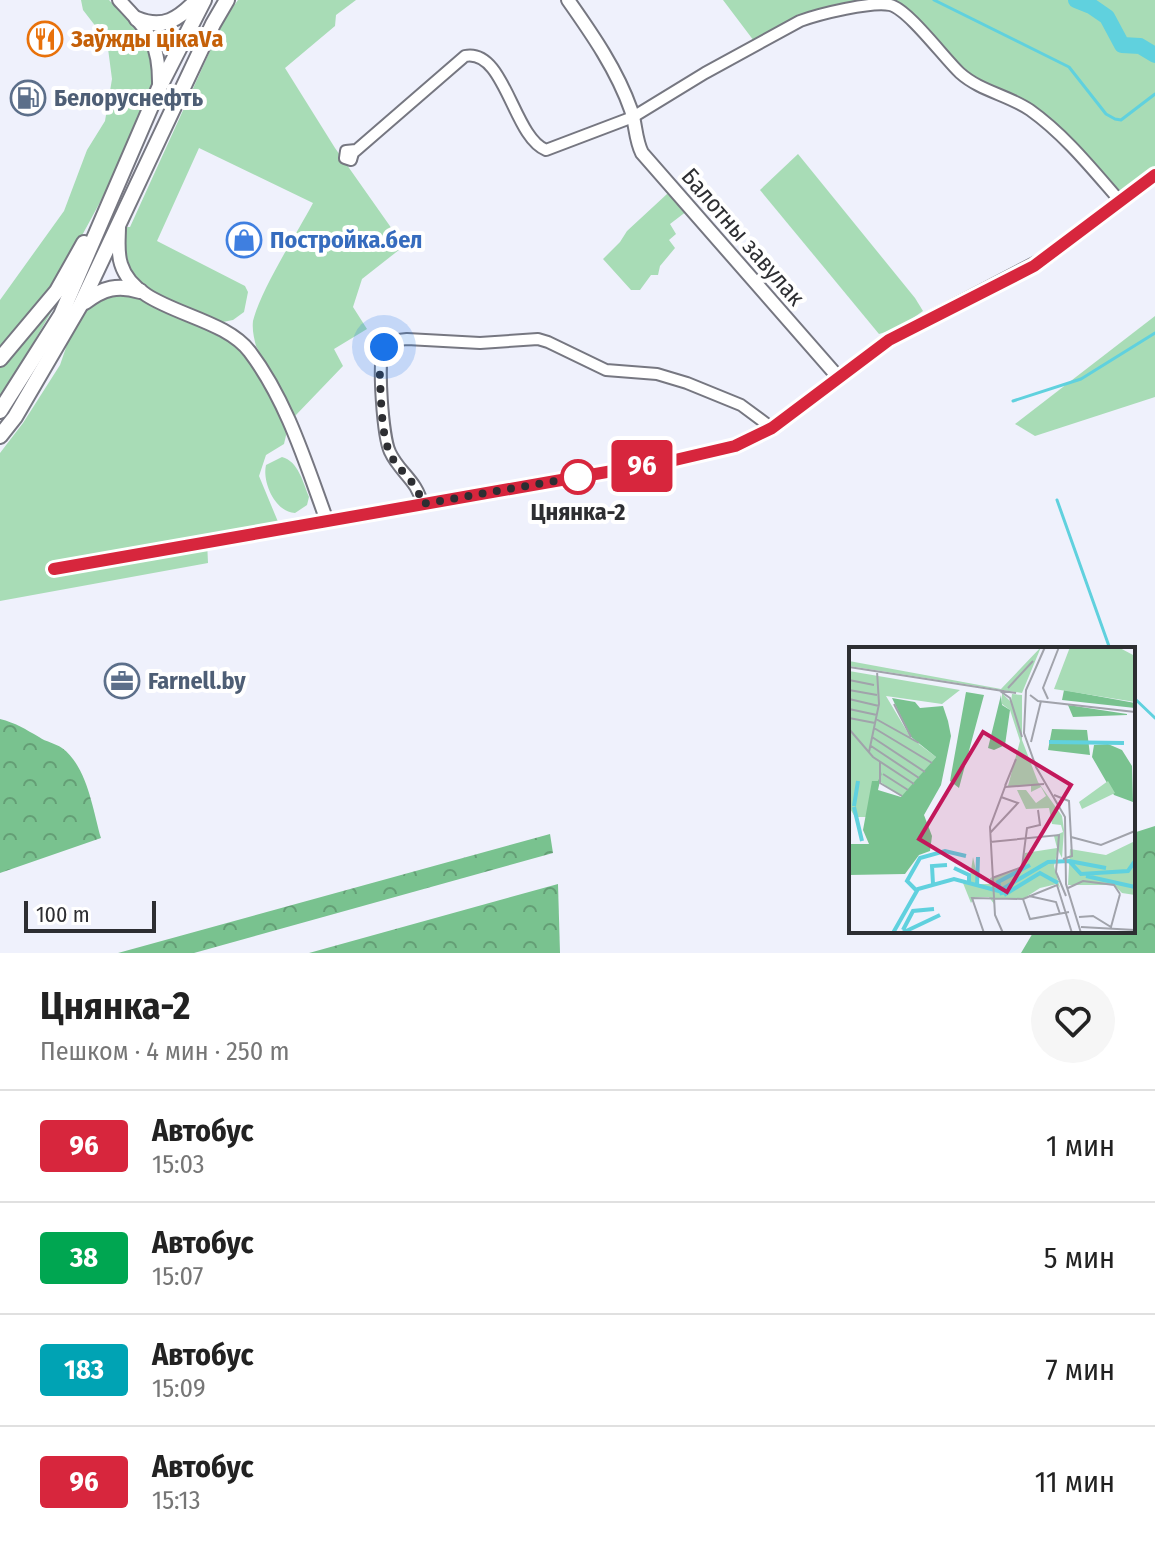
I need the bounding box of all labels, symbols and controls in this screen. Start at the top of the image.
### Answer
restaurant icon: Заўжды цікаVа [26,20,64,58]
place label: Заўжды цікаVа [70,25,223,53]
fuel station icon: Белоруснефть [9,79,47,117]
place label: Белоруснефть [54,84,204,112]
street label: Балотны завулак [676,163,811,312]
shop icon: Постройка.бел [225,221,263,259]
place label: Постройка.бел [270,226,422,254]
your location [364,327,404,367]
line badge: 96 [606,440,678,492]
text: 96 [627,449,657,482]
marker: Цнянка-2 [561,460,595,494]
place label: Цнянка-2 [531,498,625,526]
inset map [849,647,1135,933]
office icon: Farnell.by [103,662,141,700]
place label: Farnell.by [148,667,246,695]
scale bar [24,897,156,933]
text: 100 m [36,901,90,928]
button: heart [1031,979,1115,1063]
text: Цнянка-2 [40,983,190,1029]
text: Пешком · 4 мин · 250 m [40,1036,289,1067]
text: Автобус [152,1113,254,1149]
text: 1 мин [1046,1128,1115,1164]
text: 96 [69,1129,99,1162]
text: 15:03 [152,1149,205,1180]
text: Автобус [152,1225,254,1261]
text: 5 мин [1044,1240,1115,1276]
text: 38 [70,1241,98,1274]
text: 15:07 [152,1261,203,1292]
text: Автобус [152,1337,254,1373]
text: 7 мин [1045,1352,1115,1388]
text: 183 [64,1353,104,1386]
text: 15:09 [152,1373,206,1404]
text: Автобус [152,1449,254,1485]
text: 11 мин [1035,1464,1115,1500]
text: 96 [69,1465,99,1498]
text: 15:13 [152,1485,200,1516]

